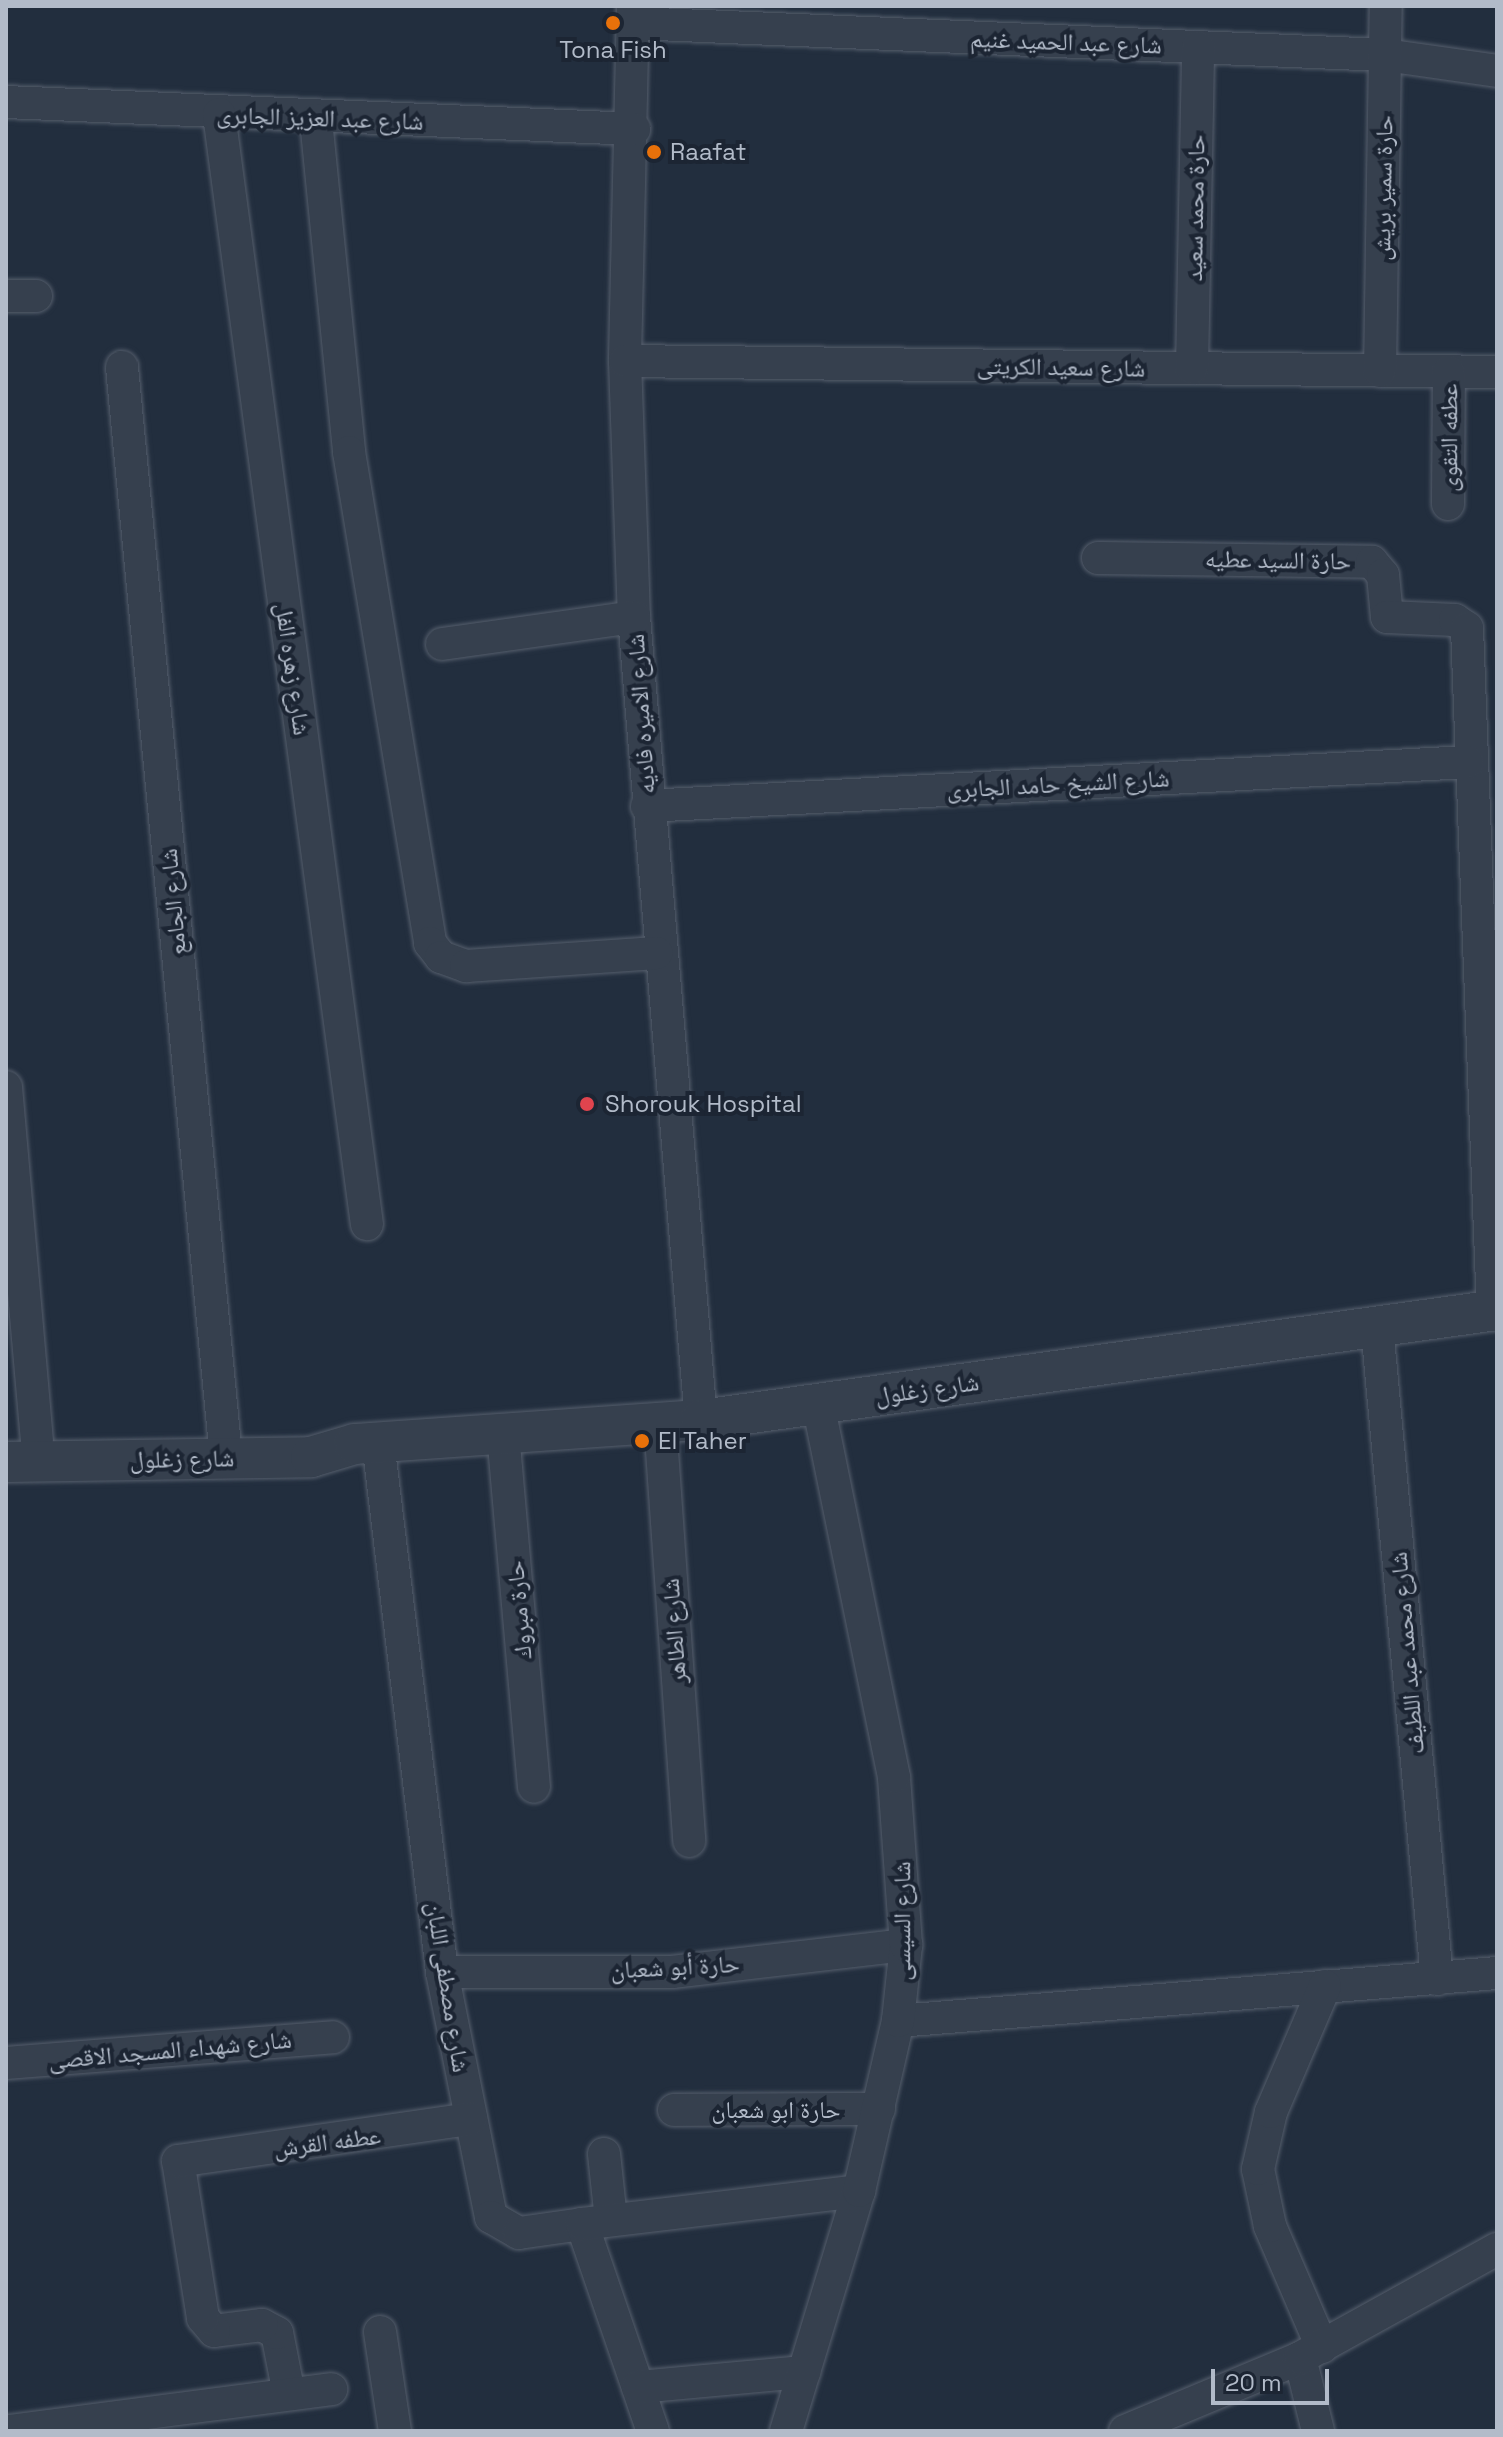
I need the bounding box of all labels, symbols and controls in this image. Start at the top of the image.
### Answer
marker: Tona Fish [604,14,622,32]
street label: شارع عبد الحميد غنيم [970,24,1162,60]
place label: Tona Fish [559,36,667,64]
street label: شارع عبد العزيز الجابرى [216,100,424,136]
street label: حارة سمير بريش [1367,115,1399,261]
street label: حارة محمد سعيد [1179,134,1211,282]
place label: Raafat [670,138,746,166]
marker: Raafat [645,143,663,161]
street label: شارع سعيد الكريتى [976,351,1146,383]
street label: عطفه التقوى [1435,384,1463,492]
street label: حارة السيد عطيه [1205,544,1351,576]
street label: شارع زهره الفل [269,601,317,737]
street label: شارع الاميره فاديه [621,633,661,795]
street label: شارع الشيخ حامد الجابرى [946,764,1170,804]
street label: شارع الجامع [154,847,192,957]
place label: Shorouk Hospital [605,1090,802,1118]
marker: Shorouk Hospital [576,1093,598,1115]
street label: شارع زغلول [873,1367,981,1411]
place label: El Taher [658,1427,747,1455]
marker: El Taher [633,1432,651,1450]
street label: شارع زغلول [129,1444,235,1474]
street label: شارع محمد عبد اللطيف [1384,1551,1430,1755]
street label: حارة مبروك [500,1560,538,1660]
street label: شارع الطاهر [656,1577,692,1685]
street label: شارع السيسى [888,1861,916,1981]
street label: شارع مصطفى اللبان [420,1900,476,2074]
street label: حارة أبو شعبان [610,1949,740,1985]
street label: شارع شهداء المسجد الاقصى [47,2025,293,2075]
street label: حارة ابو شعبان [711,2096,841,2124]
street label: عطفه القرش [272,2121,382,2163]
scale bar [1215,2353,1333,2403]
text: 20 m [1225,2367,1282,2398]

